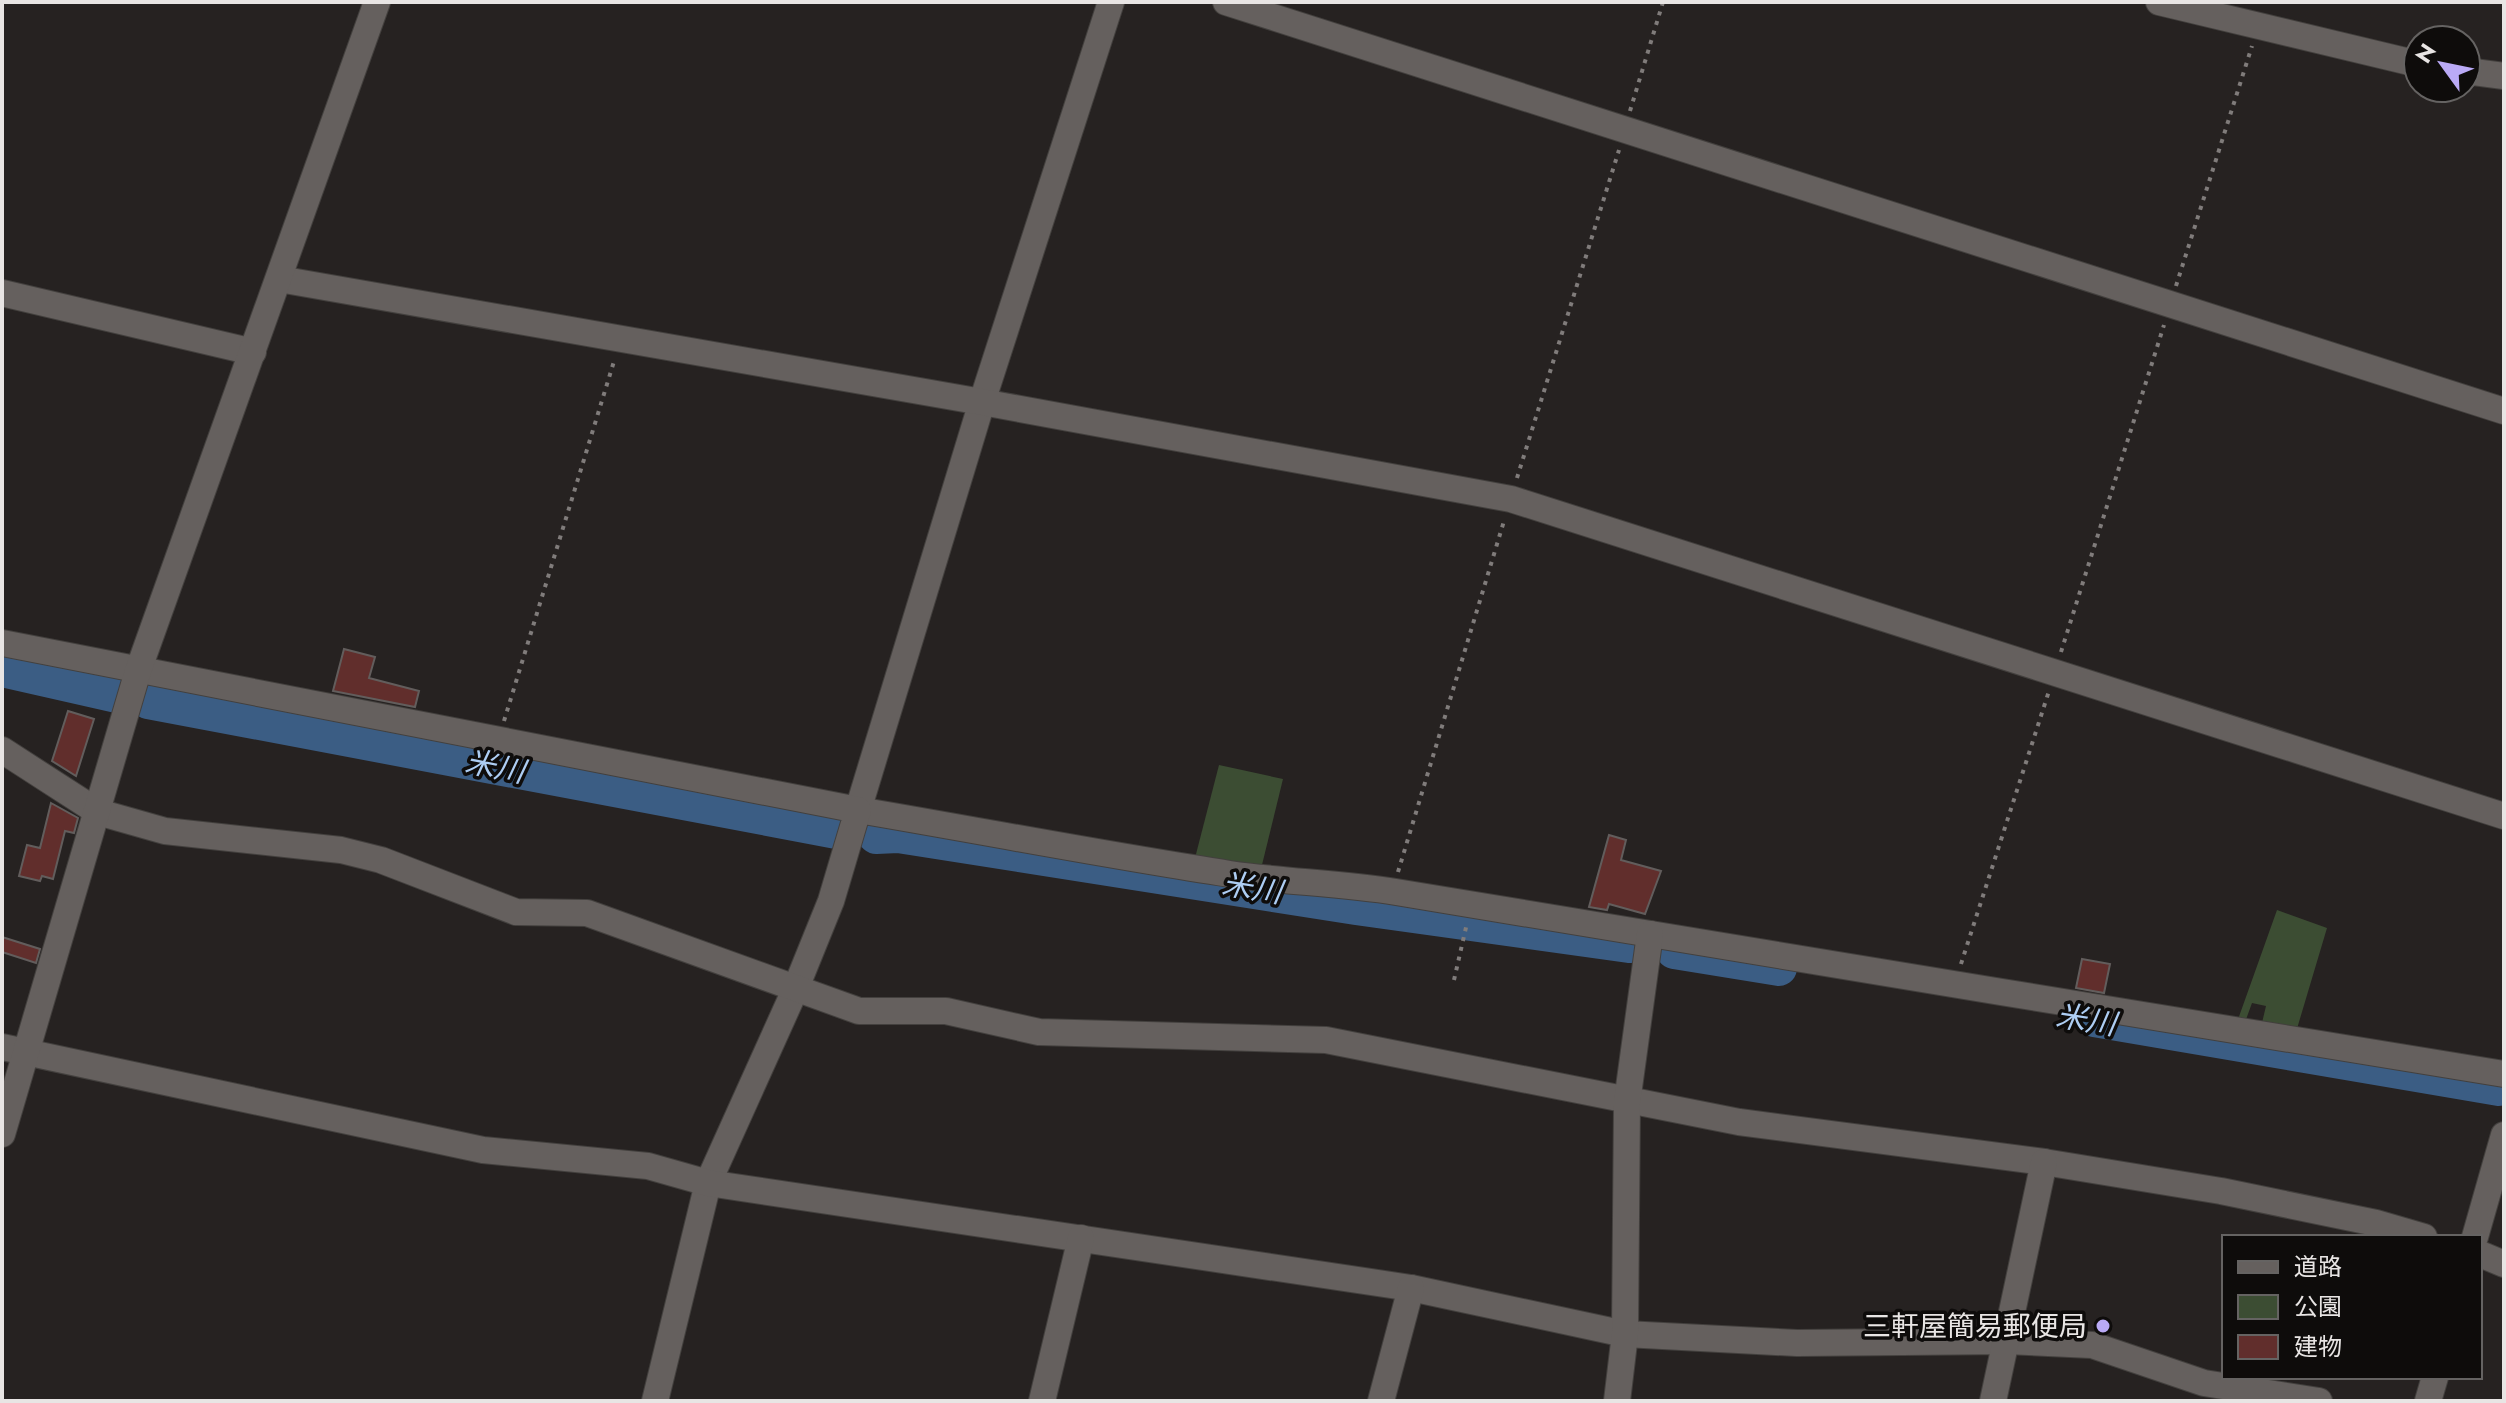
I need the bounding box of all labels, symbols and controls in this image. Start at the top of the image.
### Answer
north arrow [2402,24,2482,104]
text: N [2407,37,2443,69]
water label: 米川 [462,740,532,794]
water label: 米川 [1219,862,1288,914]
water label: 米川 [2053,994,2122,1046]
legend [2222,1235,2482,1379]
text: 道路 [2294,1249,2342,1284]
text: 公園 [2294,1289,2342,1324]
place label: 三軒屋簡易郵便局 [1863,1306,2087,1347]
marker: 三軒屋簡易郵便局 [2094,1317,2112,1335]
text: 建物 [2294,1329,2342,1364]

